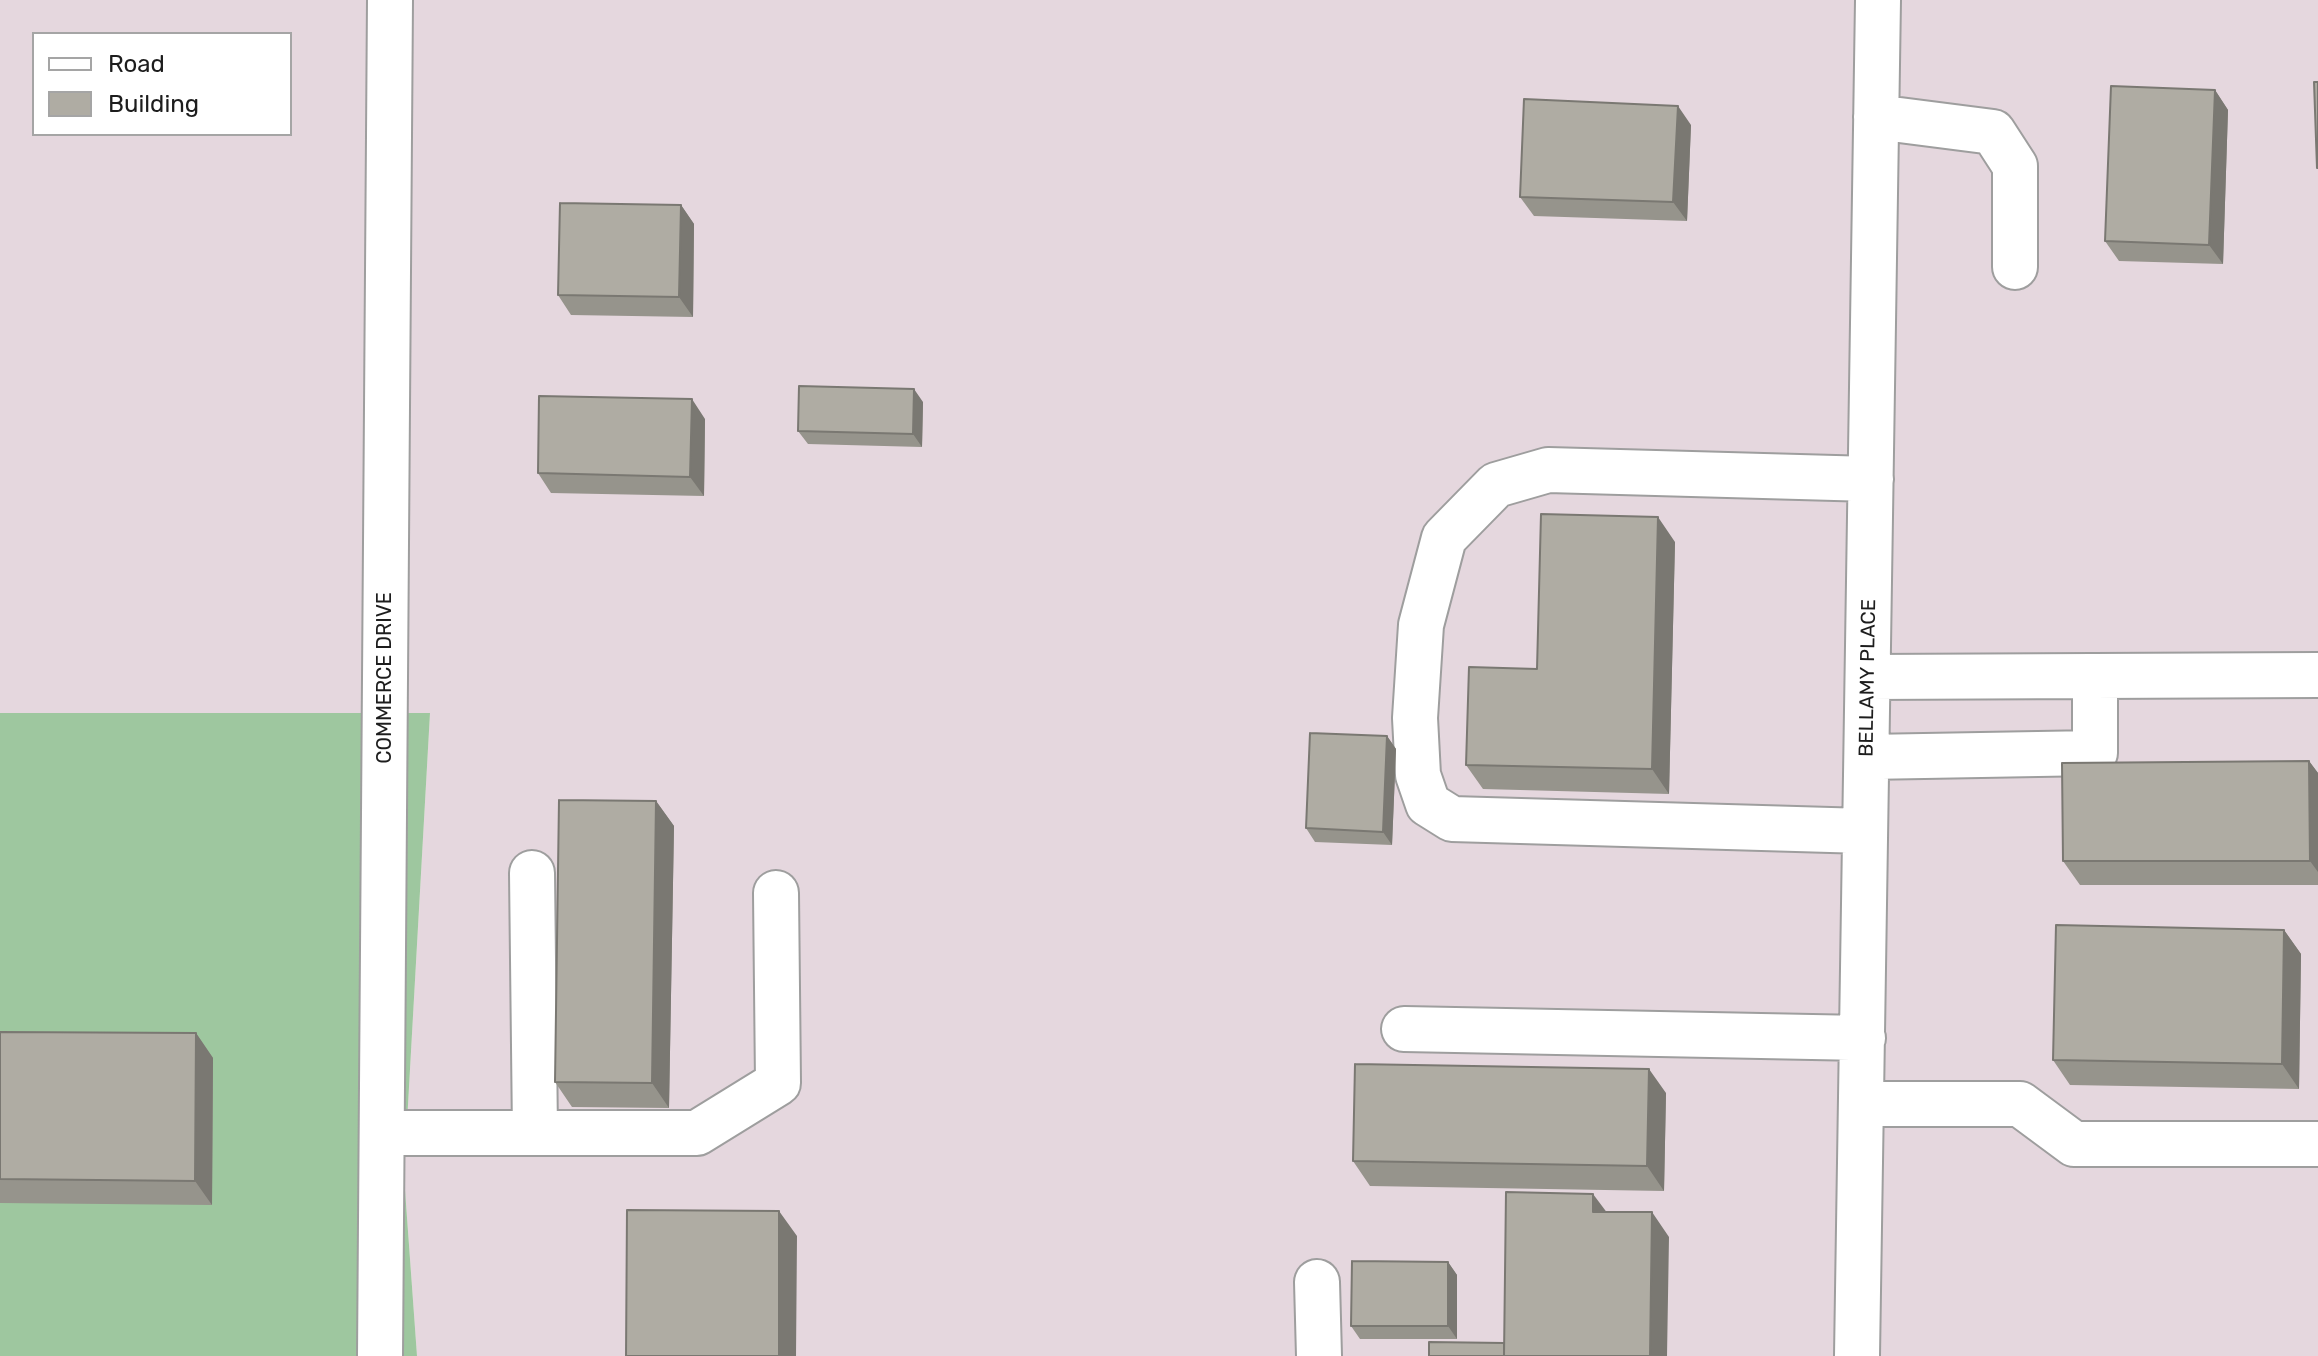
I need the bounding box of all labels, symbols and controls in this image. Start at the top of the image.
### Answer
legend [32,32,292,136]
text: Road [108,50,165,78]
text: Building [108,90,199,118]
street label: COMMERCE DRIVE [373,592,397,764]
street label: BELLAMY PLACE [1855,599,1881,757]

